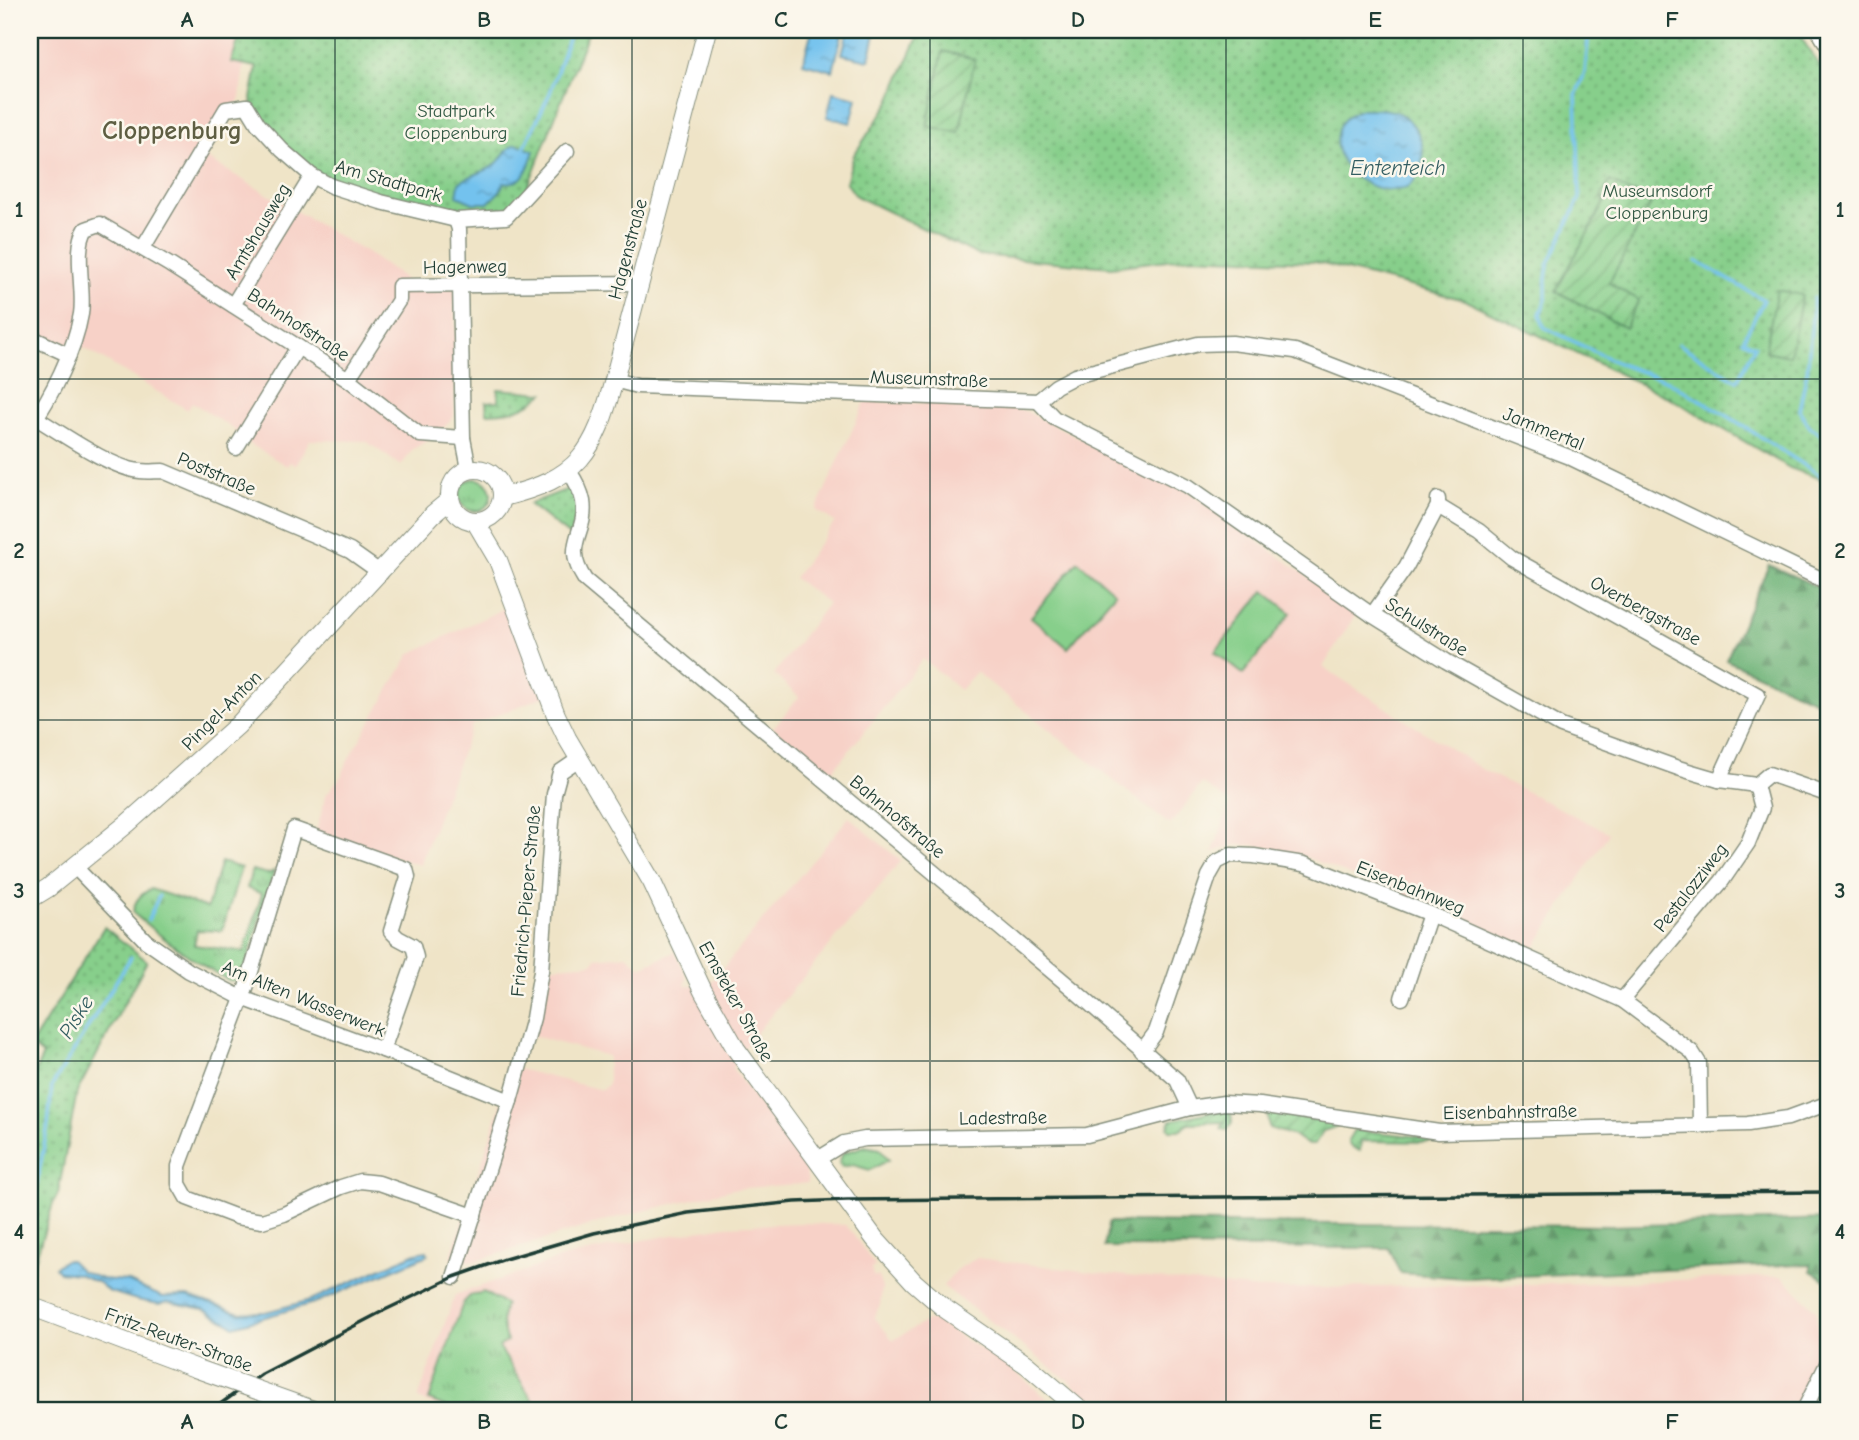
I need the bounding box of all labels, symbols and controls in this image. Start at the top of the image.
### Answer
text: A [181,6,194,33]
text: B [477,6,491,33]
text: C [774,6,788,33]
text: D [1071,6,1085,33]
text: E [1368,6,1382,33]
text: F [1665,6,1679,33]
park label: Stadtpark Cloppenburg [405,100,508,144]
district label: Cloppenburg [102,116,242,146]
street label: Am Stadtpark [333,155,446,207]
water label: Ententeich [1350,156,1446,180]
street label: Amtshausweg [221,179,295,284]
park label: Museumsdorf Cloppenburg [1602,180,1713,224]
text: 1 [14,196,24,223]
street label: Hagenstraße [604,196,652,302]
text: 1 [1835,196,1845,223]
street label: Hagenweg [423,255,507,279]
street label: Bahnhofstraße [243,284,354,366]
street label: Museumstraße [869,366,988,392]
street label: Jammertal [1500,403,1588,455]
street label: Poststraße [174,448,259,500]
text: 2 [13,537,25,564]
text: 2 [1834,537,1846,564]
street label: Overbergstraße [1586,571,1705,650]
street label: Schulstraße [1381,593,1472,661]
street label: Pingel-Anton [177,666,266,755]
street label: Bahnhofstraße [845,771,949,863]
street label: Friedrich-Pieper-Straße [507,804,545,998]
street label: Pestalozziweg [1649,839,1732,937]
street label: Eisenbahnweg [1353,856,1468,920]
text: 3 [13,877,25,904]
text: 3 [1834,877,1846,904]
street label: Emsteker Straße [694,938,778,1065]
street label: Am Alten Wasserwerk [219,956,389,1042]
water label: Piske [54,991,99,1043]
street label: Eisenbahnstraße [1443,1100,1577,1124]
street label: Ladestraße [959,1106,1047,1130]
text: 4 [14,1218,25,1245]
text: 4 [1835,1218,1846,1245]
street label: Fritz-Reuter-Straße [102,1303,256,1377]
text: A [181,1408,194,1435]
text: B [477,1408,491,1435]
text: C [774,1408,788,1435]
text: D [1071,1408,1085,1435]
text: E [1368,1408,1382,1435]
text: F [1665,1408,1679,1435]

